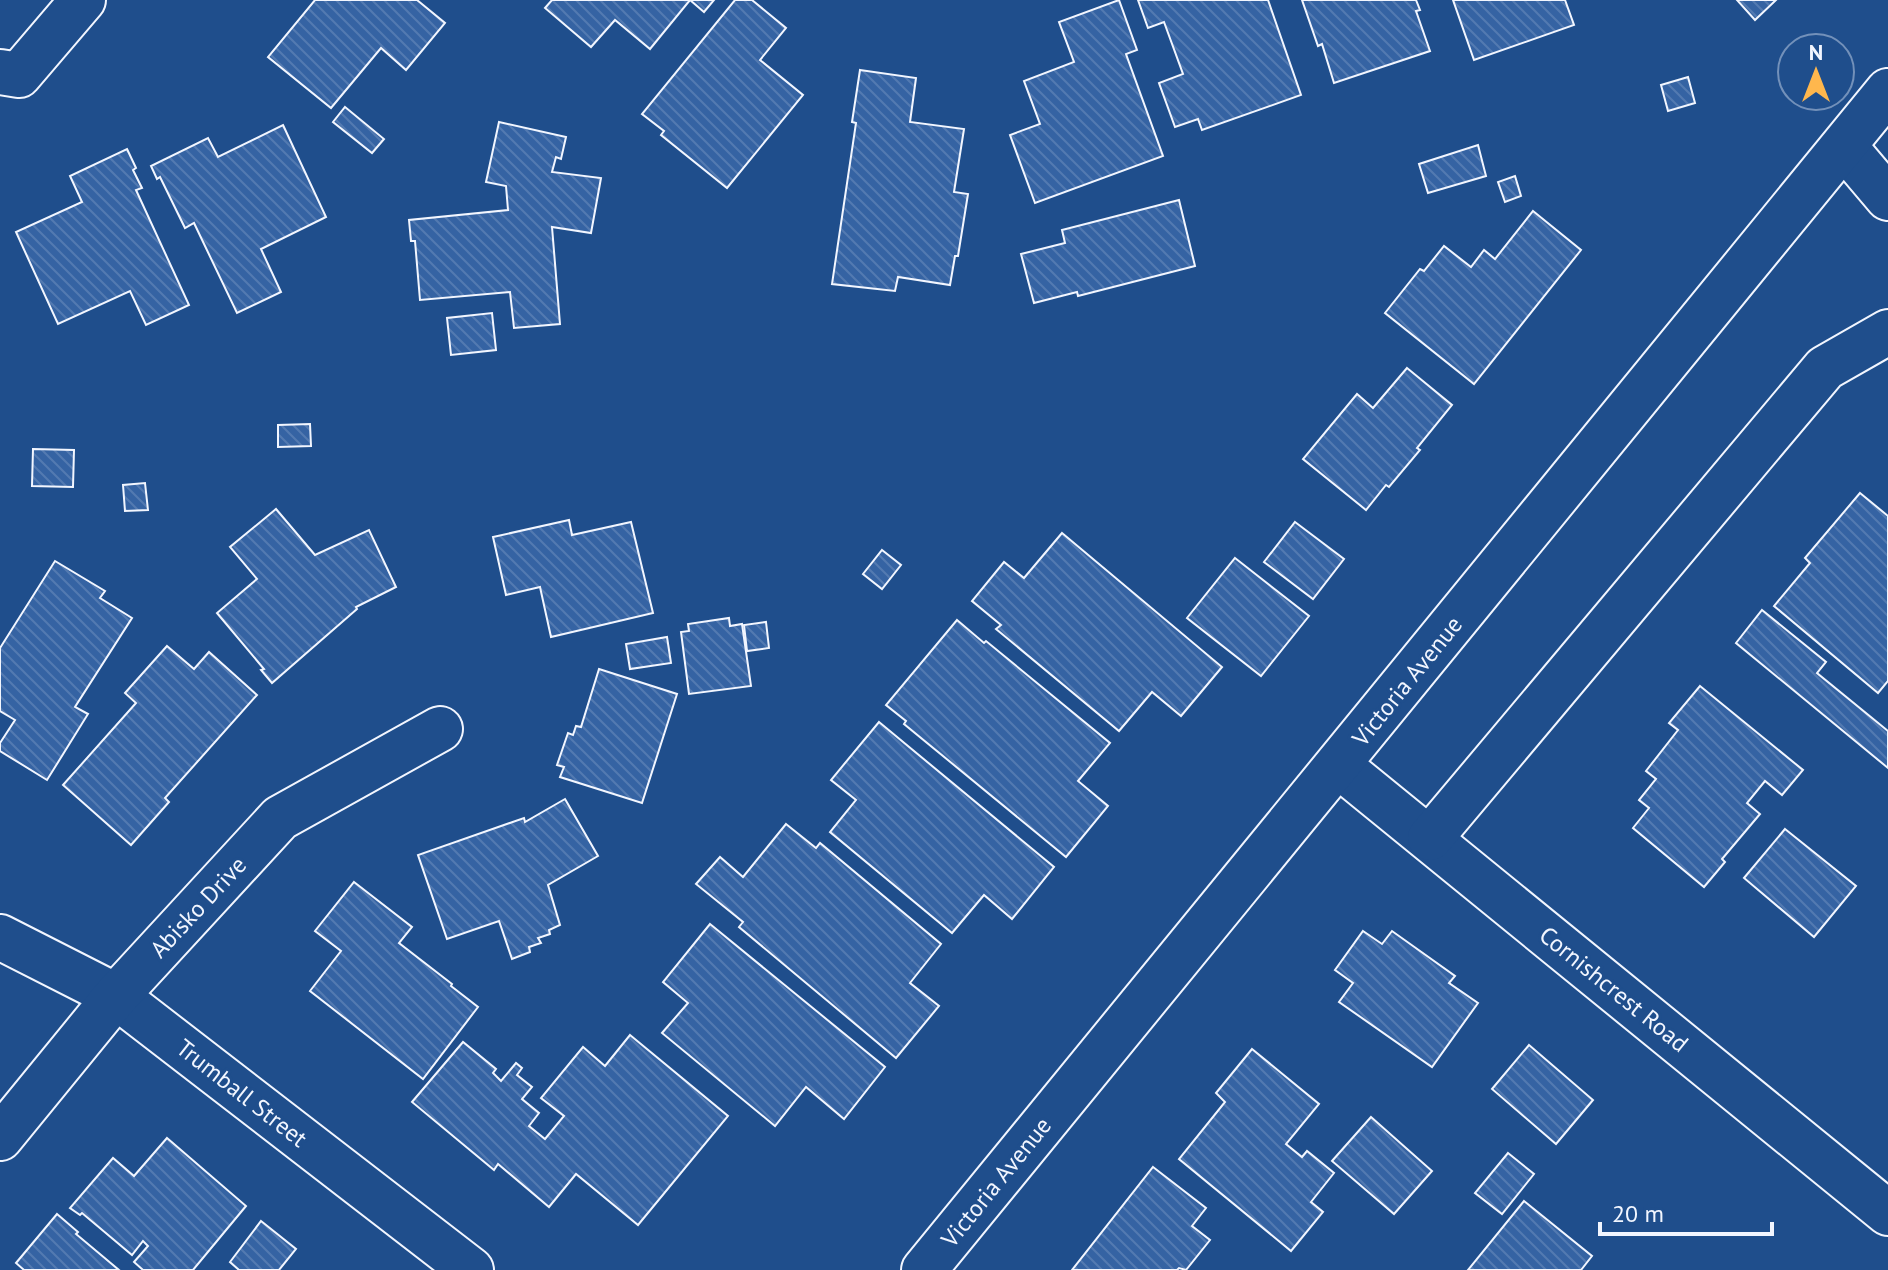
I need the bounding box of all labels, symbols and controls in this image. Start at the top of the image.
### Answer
north arrow [1776,32,1856,112]
text: N [1809,38,1823,66]
street label: Victoria Avenue [1344,610,1469,753]
street label: Abisko Drive [143,850,253,964]
street label: Cornishcrest Road [1533,919,1695,1059]
street label: Trumball Street [170,1032,314,1154]
street label: Victoria Avenue [933,1111,1058,1254]
scale bar [1600,1186,1772,1236]
text: 20 m [1612,1198,1664,1229]

